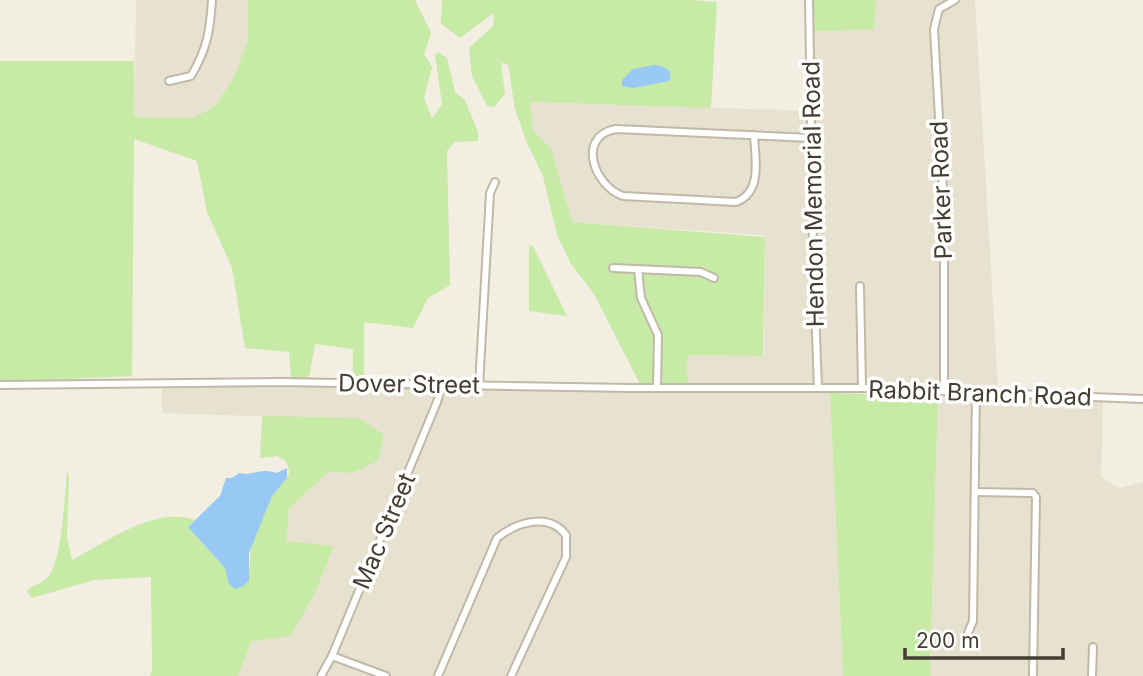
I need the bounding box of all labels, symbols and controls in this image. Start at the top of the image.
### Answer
street label: Hendon Memorial Road [796,61,830,327]
street label: Parker Road [924,120,958,260]
street label: Dover Street [338,368,480,400]
street label: Rabbit Branch Road [868,375,1092,411]
street label: Mac Street [347,468,422,593]
scale bar [905,616,1062,660]
text: 200 m [916,628,980,653]

